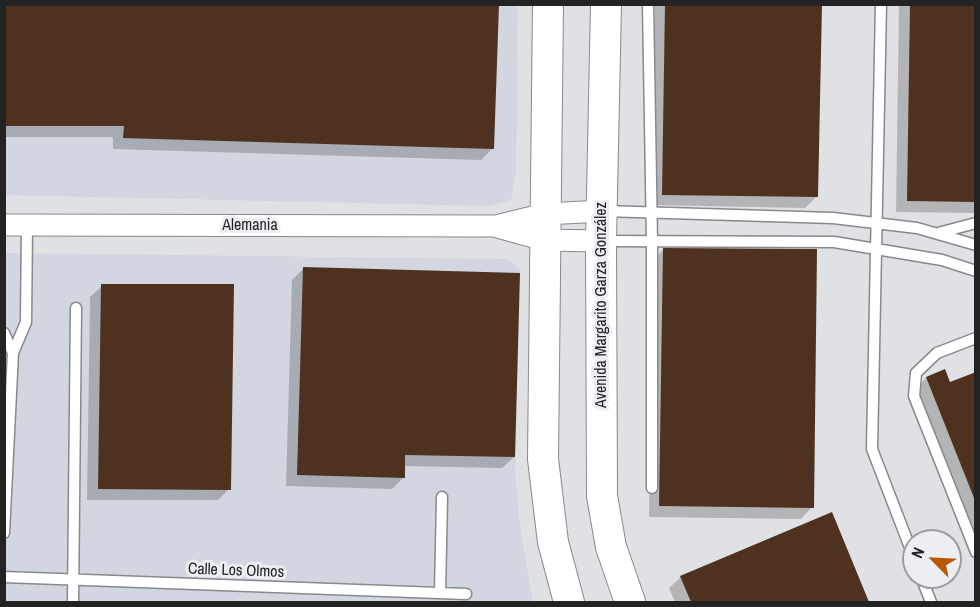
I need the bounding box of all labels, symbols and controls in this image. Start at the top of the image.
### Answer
street label: Avenida Margarito Garza González [592,202,612,408]
street label: Alemania [222,216,278,236]
north arrow [902,529,962,589]
text: N [905,544,929,561]
street label: Calle Los Olmos [188,560,284,582]

